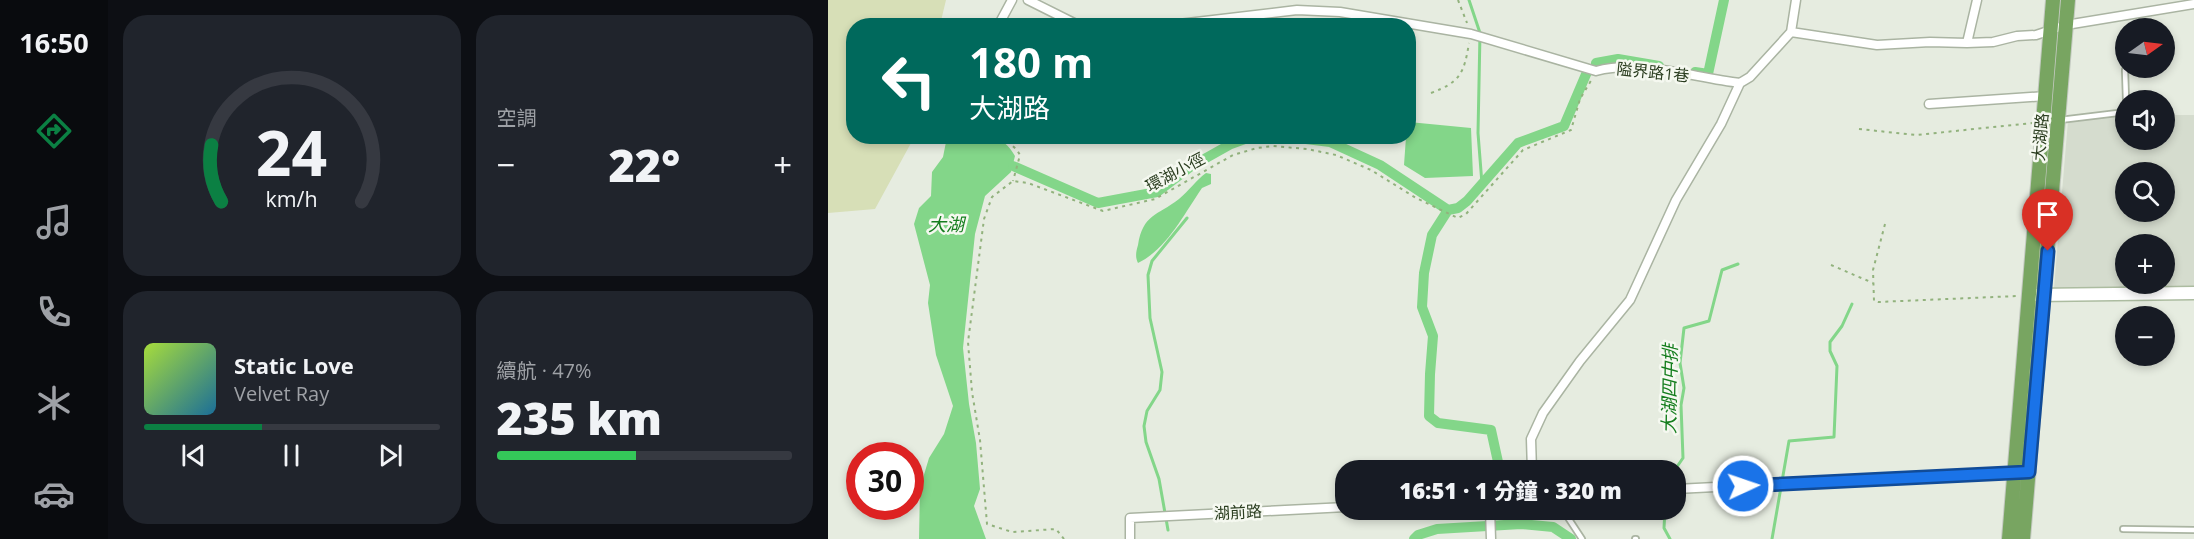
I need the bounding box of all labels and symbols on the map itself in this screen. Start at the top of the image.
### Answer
north arrow [2115,18,2175,78]
street label: 隘界路1巷 [1615,57,1691,87]
street label: 大湖路 [2027,112,2053,162]
street label: 環湖小徑 [1142,147,1208,197]
pin [2022,189,2073,251]
water label: 大湖 [928,212,967,236]
water label: 大湖四中排 [1656,342,1682,434]
speed limit sign: 30 [846,442,924,520]
position arrow [1711,454,1775,518]
street label: 湖前路 [1213,500,1263,524]

